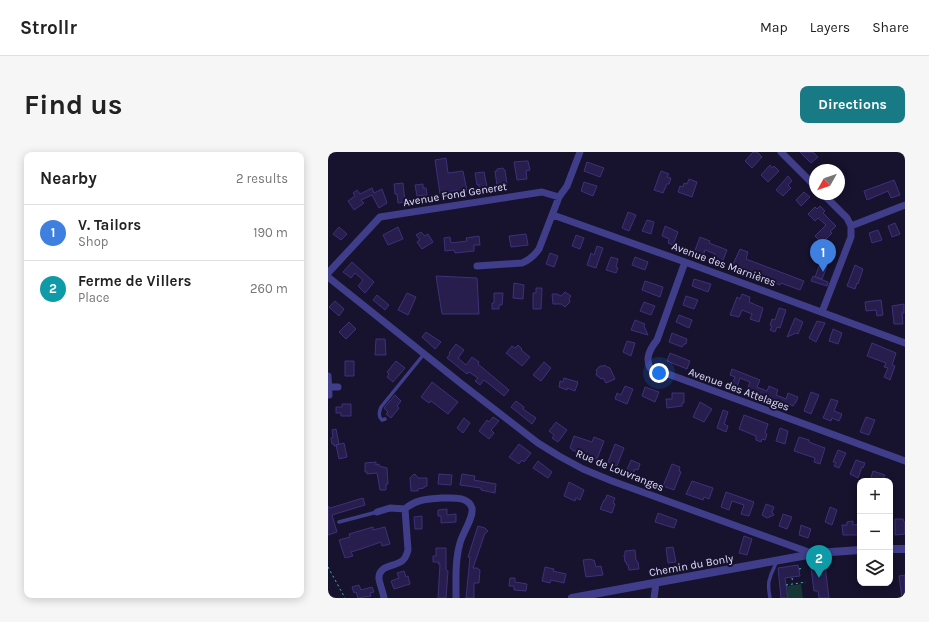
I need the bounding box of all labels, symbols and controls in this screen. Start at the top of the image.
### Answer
text: Strollr [20,17,77,39]
text: Map [760,19,788,36]
text: Layers [810,19,850,36]
text: Share [872,19,909,36]
button: Directions [800,86,905,123]
text: Find us [24,88,123,121]
north arrow [809,164,845,200]
text: Nearby [40,168,97,188]
text: 2 results [236,171,288,186]
street label: Avenue Fond Generet [402,180,508,209]
text: V. Tailors [78,216,141,234]
text: 1 [51,225,55,240]
text: 190 m [253,225,288,240]
text: Shop [78,234,108,249]
pin: 1 [810,239,836,272]
street label: Avenue des Marnières [670,240,778,289]
text: Ferme de Villers [78,272,191,290]
text: 2 [49,281,57,296]
text: 260 m [250,281,288,296]
text: Place [78,290,109,305]
your location [649,363,669,383]
street label: Avenue des Attelages [687,365,791,414]
street label: Rue de Louvranges [574,447,666,494]
map controls [857,478,893,586]
button: + [857,478,893,514]
button: − [857,514,893,550]
pin: 2 [806,545,832,578]
button: layers [857,550,893,586]
street label: Chemin du Bonly [648,552,734,579]

